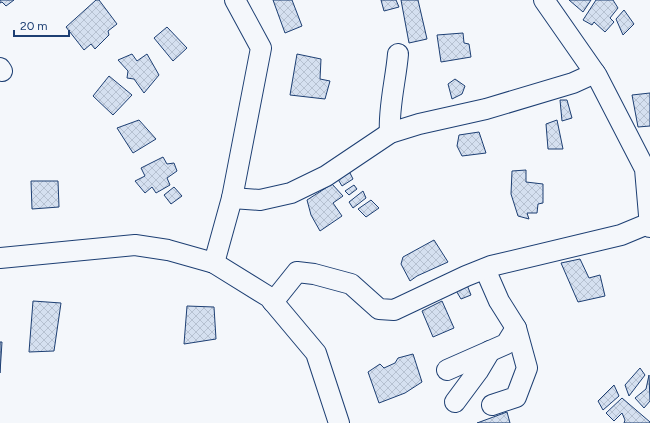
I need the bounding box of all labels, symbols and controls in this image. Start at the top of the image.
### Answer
scale bar [14,12,69,38]
text: 20 m [20,19,48,33]

